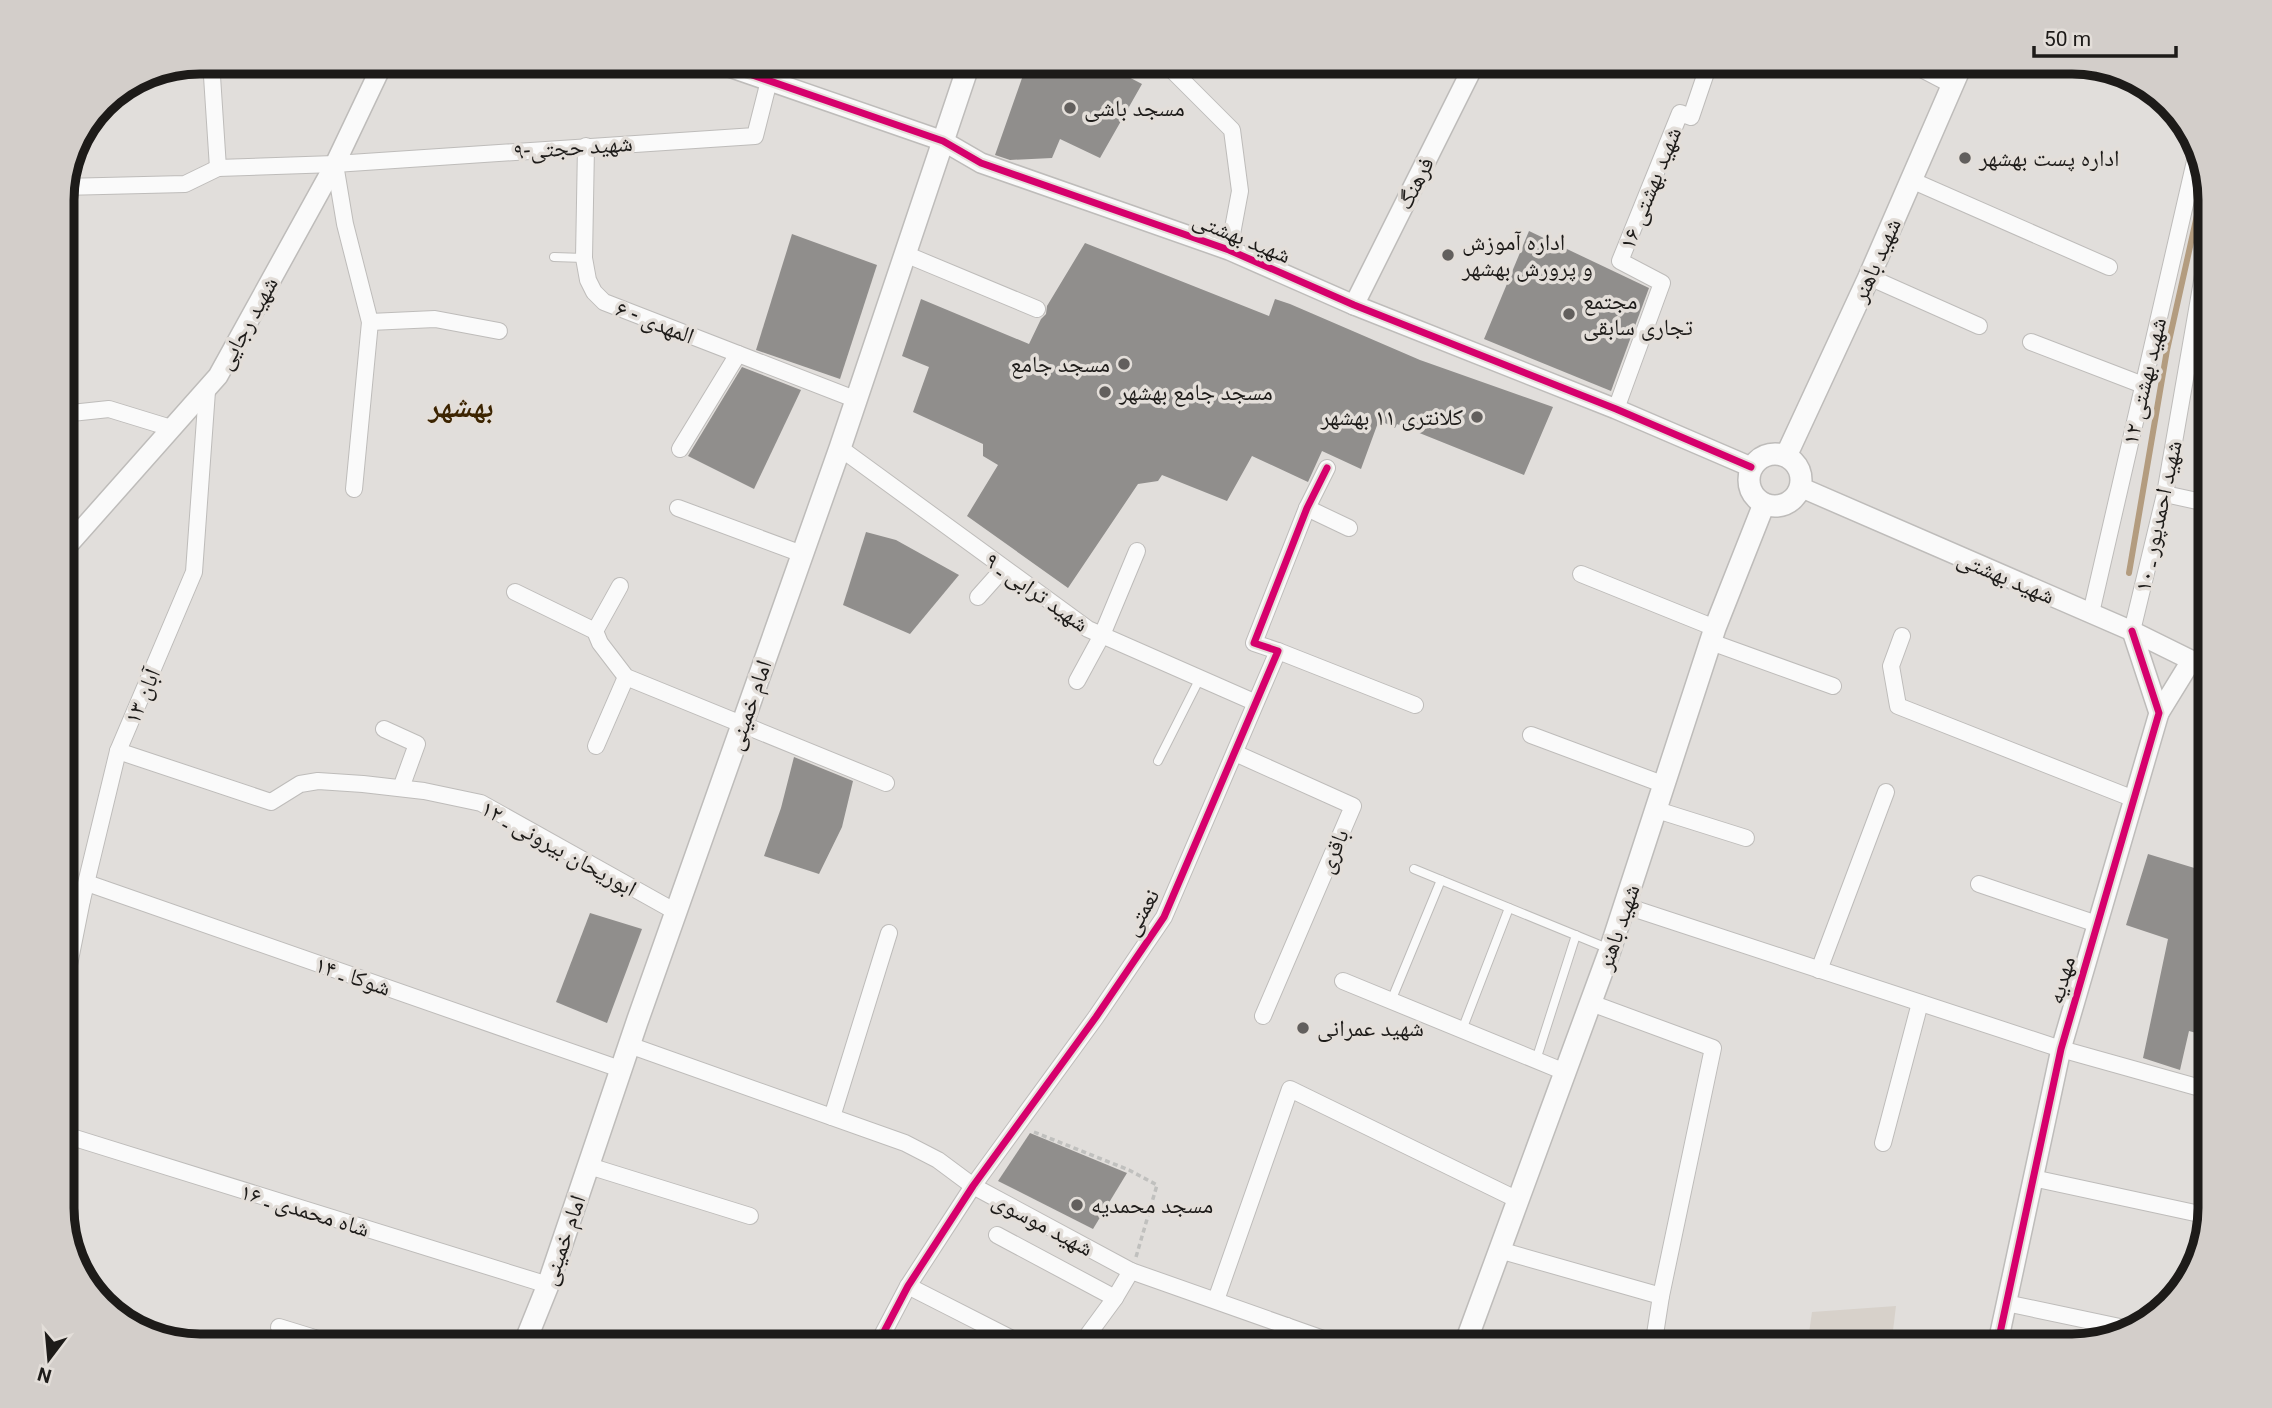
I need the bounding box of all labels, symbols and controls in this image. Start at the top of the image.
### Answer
scale bar [2034,14,2176,58]
text: 50 m [2044,27,2091,51]
place label: مسجد باشی [1084,95,1185,122]
marker: مسجد باشی [1062,100,1078,116]
street label: شهید بهشتی ۱۶ [1614,123,1687,253]
street label: شهید حجتی-۹ [512,130,634,165]
place label: اداره پست بهشهر [1978,145,2119,172]
marker: اداره پست بهشهر [1957,150,1973,166]
street label: فرهنگ [1391,153,1440,214]
street label: شهید بهشتی [1189,206,1295,269]
street label: شهید باهنر [1846,214,1907,307]
place label: اداره آموزش و پرورش بهشهر [1461,229,1593,282]
marker: اداره آموزش و پرورش بهشهر [1440,247,1456,263]
street label: شهید رجایی [211,272,284,374]
place label: مجتمع تجاری سابقی [1583,288,1693,341]
street label: المهدی - ۶ [612,295,698,350]
marker: مجتمع تجاری سابقی [1561,306,1577,322]
street label: شهید بهشتی ۱۲ [2117,315,2172,447]
place label: مسجد جامع [1010,351,1110,379]
marker: مسجد جامع [1116,356,1132,372]
place label: مسجد جامع بهشهر [1118,379,1273,407]
marker: مسجد جامع بهشهر [1097,384,1113,400]
district label: بهشهر [427,389,493,424]
place label: کلانتری ۱۱ بهشهر [1320,404,1463,431]
marker: کلانتری ۱۱ بهشهر [1469,409,1485,425]
street label: شهید احمدپور ـ ۱۰ [2129,438,2188,594]
street label: شهید بهشتی [1953,545,2059,610]
street label: شهید ترابی ـ ۹ [980,547,1094,638]
street label: امام خمینی [721,656,779,754]
street label: ۱۳ آبان [119,663,167,728]
street label: ابوریحان بیرونی ـ ۱۲ [476,795,641,902]
street label: باقری [1312,825,1355,877]
street label: شهید باهنر [1591,881,1646,974]
street label: نعمتی [1117,884,1165,940]
street label: شوکا ـ ۱۴ [311,951,394,1002]
street label: مهدیه [2042,953,2081,1007]
place label: شهید عمرانی [1317,1015,1424,1042]
marker: شهید عمرانی [1295,1020,1311,1036]
street label: شاه محمدی ـ ۱۶ [237,1178,373,1243]
street label: شهید موسوی [988,1187,1098,1262]
street label: امام خمینی [535,1191,593,1289]
place label: مسجد محمدیه [1091,1192,1213,1219]
marker: مسجد محمدیه [1069,1197,1085,1213]
north arrow [14,1324,84,1394]
text: N [35,1362,54,1388]

